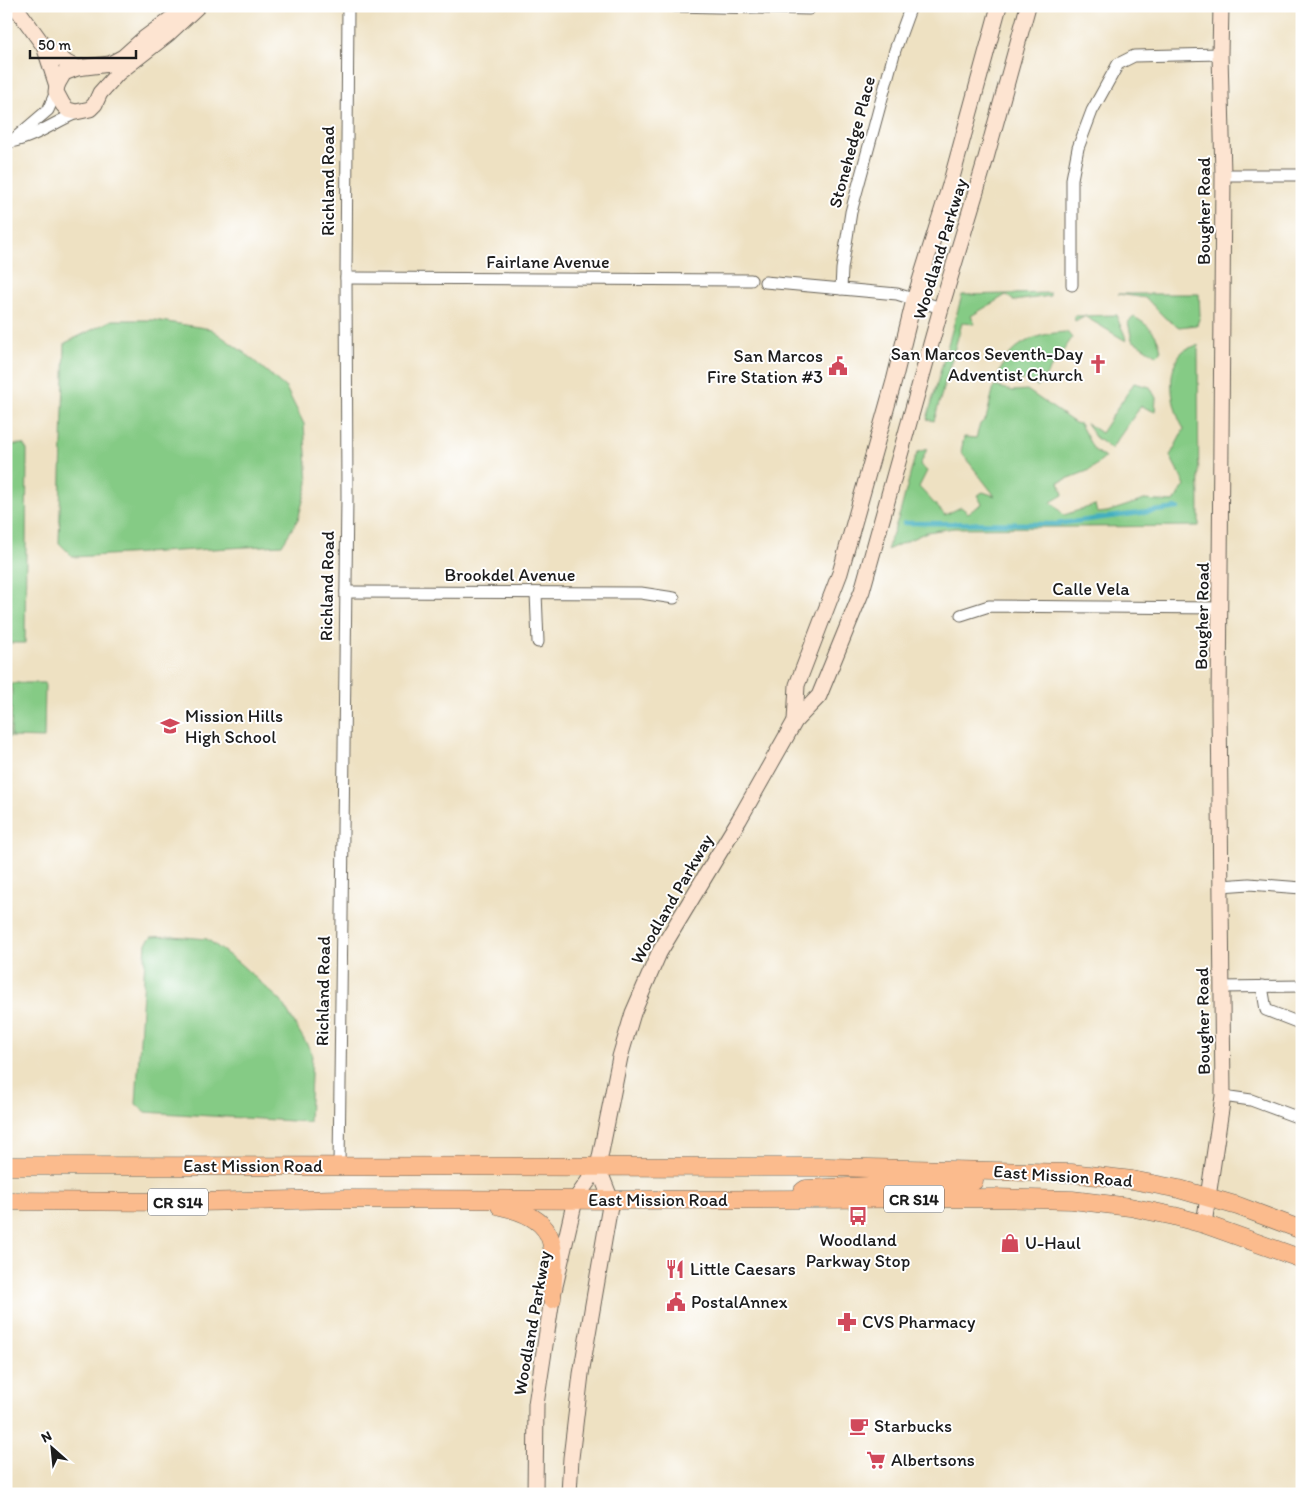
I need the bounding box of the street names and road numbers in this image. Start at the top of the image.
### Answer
street label: Stonehedge Place [824,74,880,210]
street label: Richland Road [317,126,339,236]
street label: Bougher Road [1193,157,1215,265]
street label: Woodland Parkway [908,175,972,322]
street label: Fairlane Avenue [486,251,610,273]
street label: Richland Road [315,531,339,641]
street label: Bougher Road [1190,562,1214,670]
street label: Brookdel Avenue [444,564,576,586]
street label: Calle Vela [1052,578,1130,600]
street label: Woodland Parkway [626,830,718,968]
street label: Richland Road [311,936,335,1046]
street label: Bougher Road [1191,967,1215,1075]
street label: East Mission Road [183,1155,323,1177]
street label: East Mission Road [993,1160,1134,1192]
road number: CR S14 [884,1186,944,1212]
road number: CR S14 [148,1188,208,1216]
street label: East Mission Road [588,1189,728,1211]
street label: Woodland Parkway [508,1248,556,1397]

